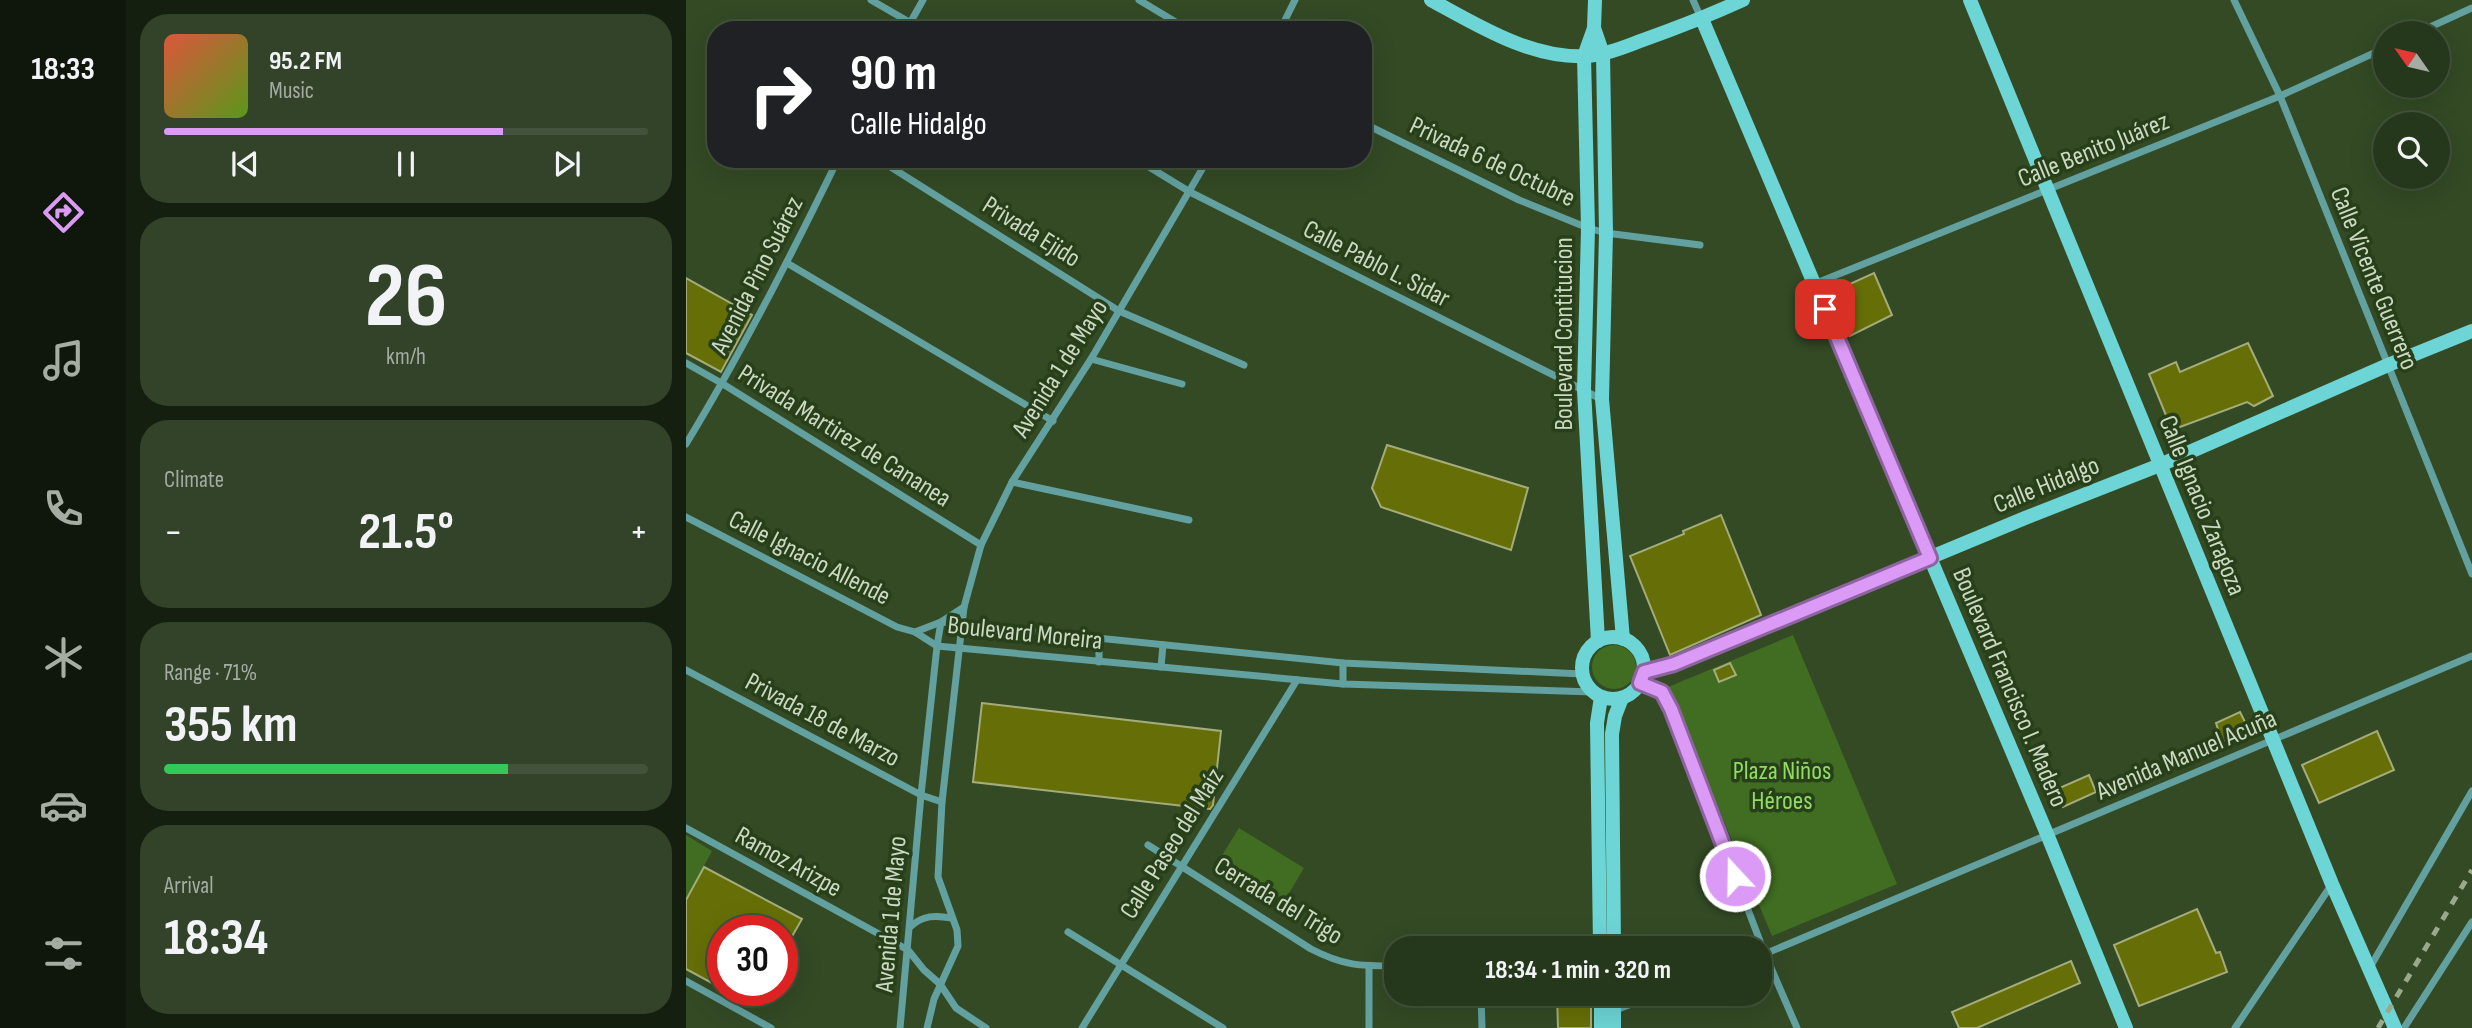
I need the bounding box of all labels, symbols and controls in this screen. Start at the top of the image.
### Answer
north arrow [2373,21,2450,98]
map controls [2373,21,2450,189]
text: 90 m [850,45,937,104]
text: 95.2 FM [269,46,342,77]
icon: right [735,49,826,140]
text: 18:33 [31,50,95,89]
text: Music [269,77,314,105]
text: Calle Hidalgo [850,105,987,144]
street label: Calle Benito Juárez [2014,106,2174,195]
street label: Privada 6 de Octubre [1405,110,1580,214]
button: search [2373,112,2450,189]
icon: previous [226,145,264,183]
icon: pause [387,145,425,183]
icon: next [548,145,586,183]
street label: Calle Vicente Guerrero [2323,183,2424,375]
icon: directions [39,188,88,237]
street label: Privada Ejido [976,190,1086,275]
street label: Avenida Pino Suárez [704,192,810,361]
street label: Calle Pablo L. Sidar [1298,214,1455,315]
street label: Boulevard Contitucion [1549,237,1580,431]
text: 26 [365,243,447,352]
pin [1795,279,1855,339]
icon: arrive [1806,290,1844,328]
street label: Avenida 1 de Mayo [1005,294,1115,444]
icon: music [39,336,88,385]
text: km/h [386,343,426,371]
street label: Privada Martirez de Cananea [732,358,956,514]
street label: Calle Ignacio Zaragoza [2151,411,2252,600]
street label: Calle Hidalgo [1989,450,2104,521]
text: Climate [164,466,224,494]
icon: phone [39,484,88,533]
text: 21.5° [358,501,454,564]
street label: Calle Ignacio Allende [723,504,895,612]
text: − [164,510,183,555]
text: + [629,510,648,555]
street label: Boulevard Francisco I. Madero [1945,563,2074,812]
street label: Boulevard Moreira [946,610,1104,657]
icon: climate [39,633,88,682]
text: Range · 71% [164,659,257,687]
street label: Privada 18 de Marzo [740,667,905,774]
text: 355 km [164,694,298,757]
street label: Avenida Manuel Acuña [2091,703,2281,808]
park label: Plaza Niños Héroes [1733,756,1831,817]
street label: Calle Paseo del Maíz [1114,763,1231,925]
icon: car [39,781,88,830]
street label: Ramoz Arizpe [730,820,847,904]
street label: Avenida 1 de Mayo [869,835,914,994]
position arrow [1698,839,1772,913]
street label: Cerrada del Trigo [1208,851,1348,952]
text: Arrival [164,872,213,900]
text: 18:34 [164,907,268,970]
speed limit sign: 30 [707,915,798,1006]
icon: filters [39,929,88,978]
text: 18:34 · 1 min · 320 m [1485,955,1671,986]

